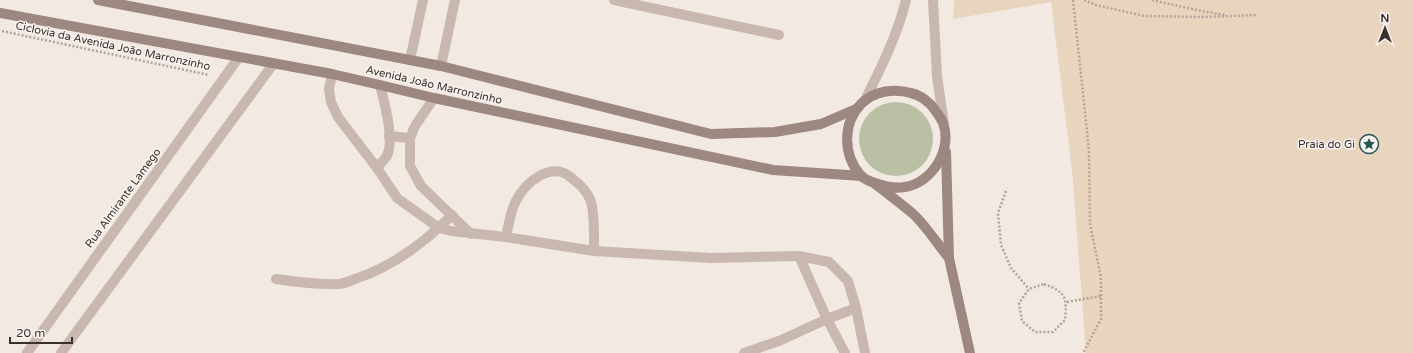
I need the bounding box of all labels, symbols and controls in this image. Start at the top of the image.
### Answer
north arrow [1365,8,1405,48]
text: N [1381,12,1389,25]
street label: Ciclovia da Avenida João Marronzinho [14,19,212,73]
street label: Avenida João Marronzinho [365,63,504,107]
place icon: Praia do Gi [1358,133,1380,155]
place label: Praia do Gi [1298,138,1355,151]
street label: Rua Almirante Lamego [82,145,164,250]
scale bar [10,319,72,345]
text: 20 m [16,326,45,340]

